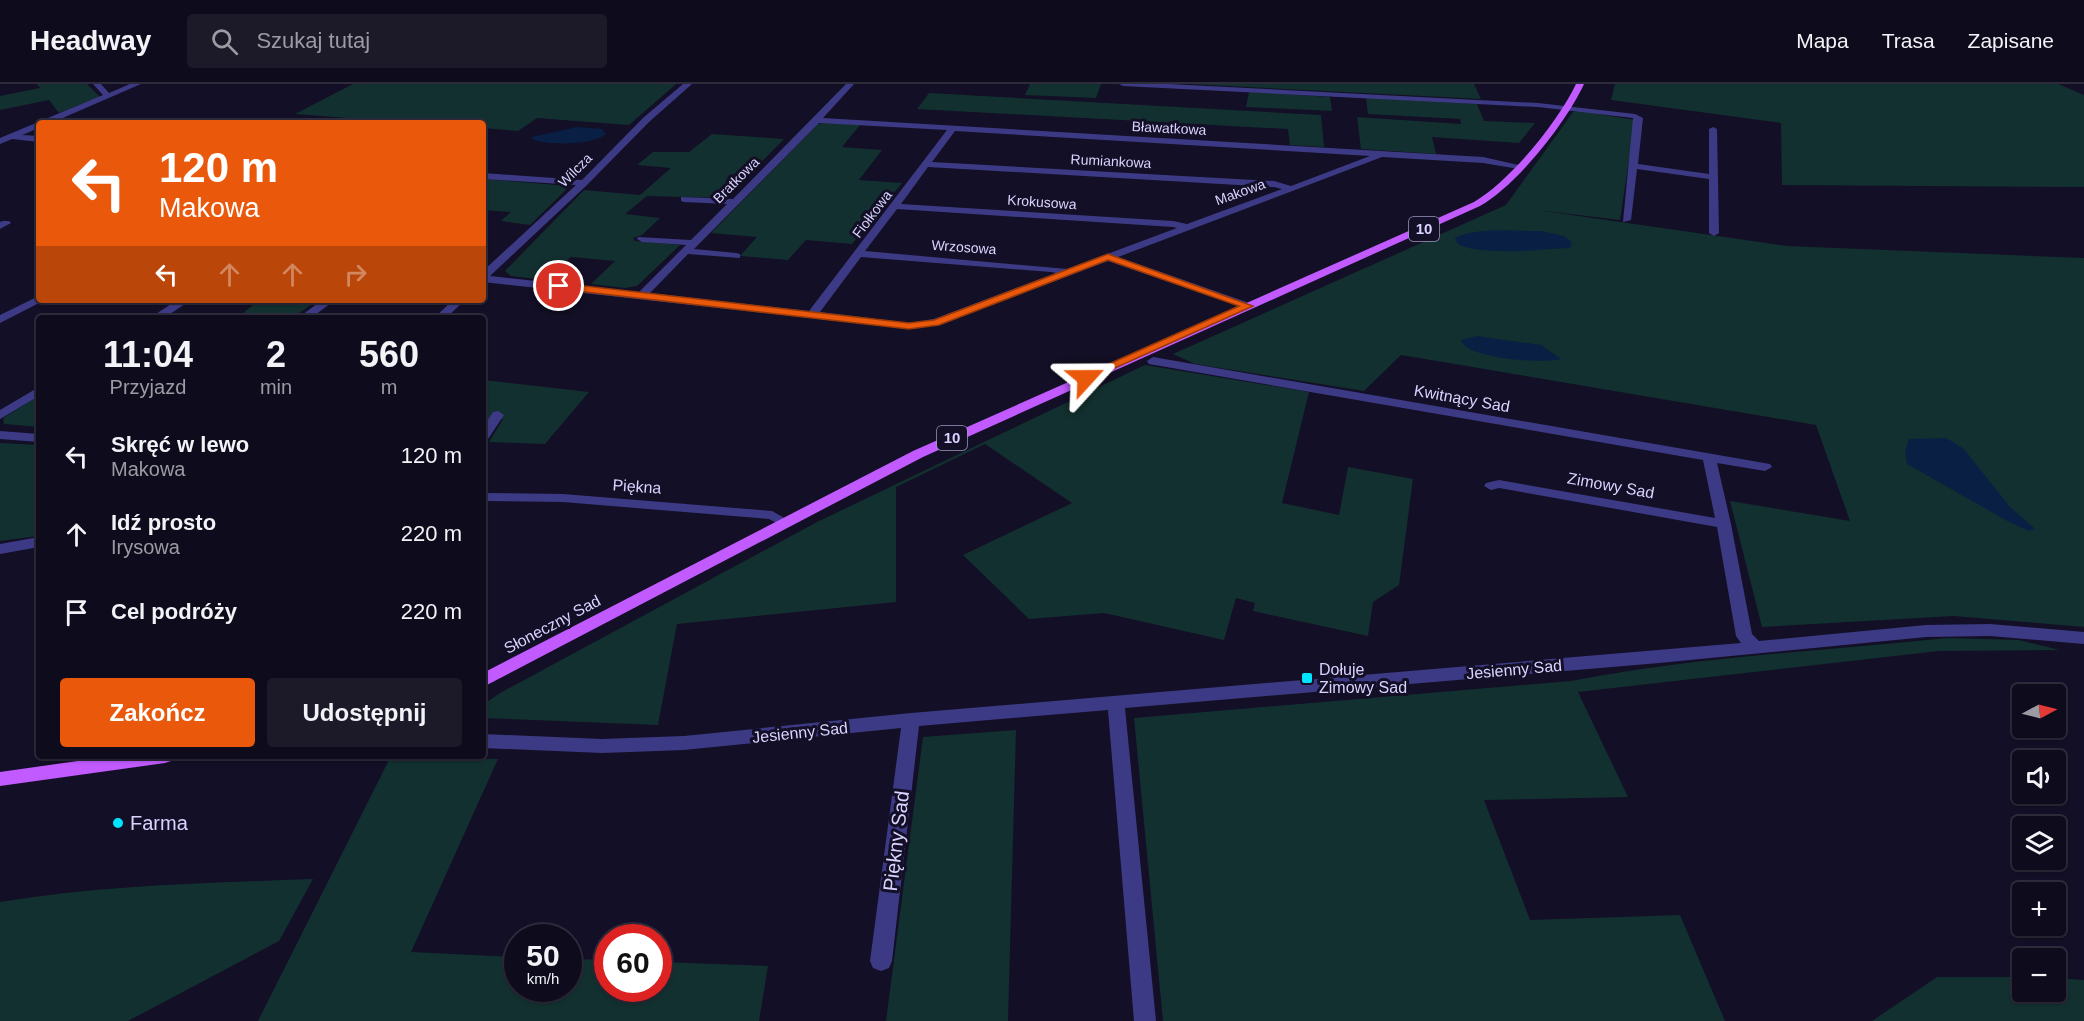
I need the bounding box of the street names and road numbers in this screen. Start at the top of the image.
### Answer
street label: Bławatkowa [1131,118,1207,138]
street label: Wilcza [555,150,595,190]
street label: Rumiankowa [1070,151,1152,171]
street label: Bratkowa [710,154,762,206]
street label: Makowa [1213,175,1267,208]
street label: Fiołkowa [849,187,895,241]
street label: Krokusowa [1007,192,1077,212]
road number: 10 [1409,217,1439,241]
street label: Wrzosowa [931,237,997,257]
street label: Kwitnący Sad [1413,382,1511,415]
road number: 10 [937,426,967,450]
street label: Zimowy Sad [1566,469,1656,502]
street label: Piękna [612,476,662,497]
street label: Słoneczny Sad [501,592,603,657]
street label: Jesienny Sad [1465,657,1563,682]
street label: Jesienny Sad [751,719,849,746]
street label: Piękny Sad [879,789,913,893]

